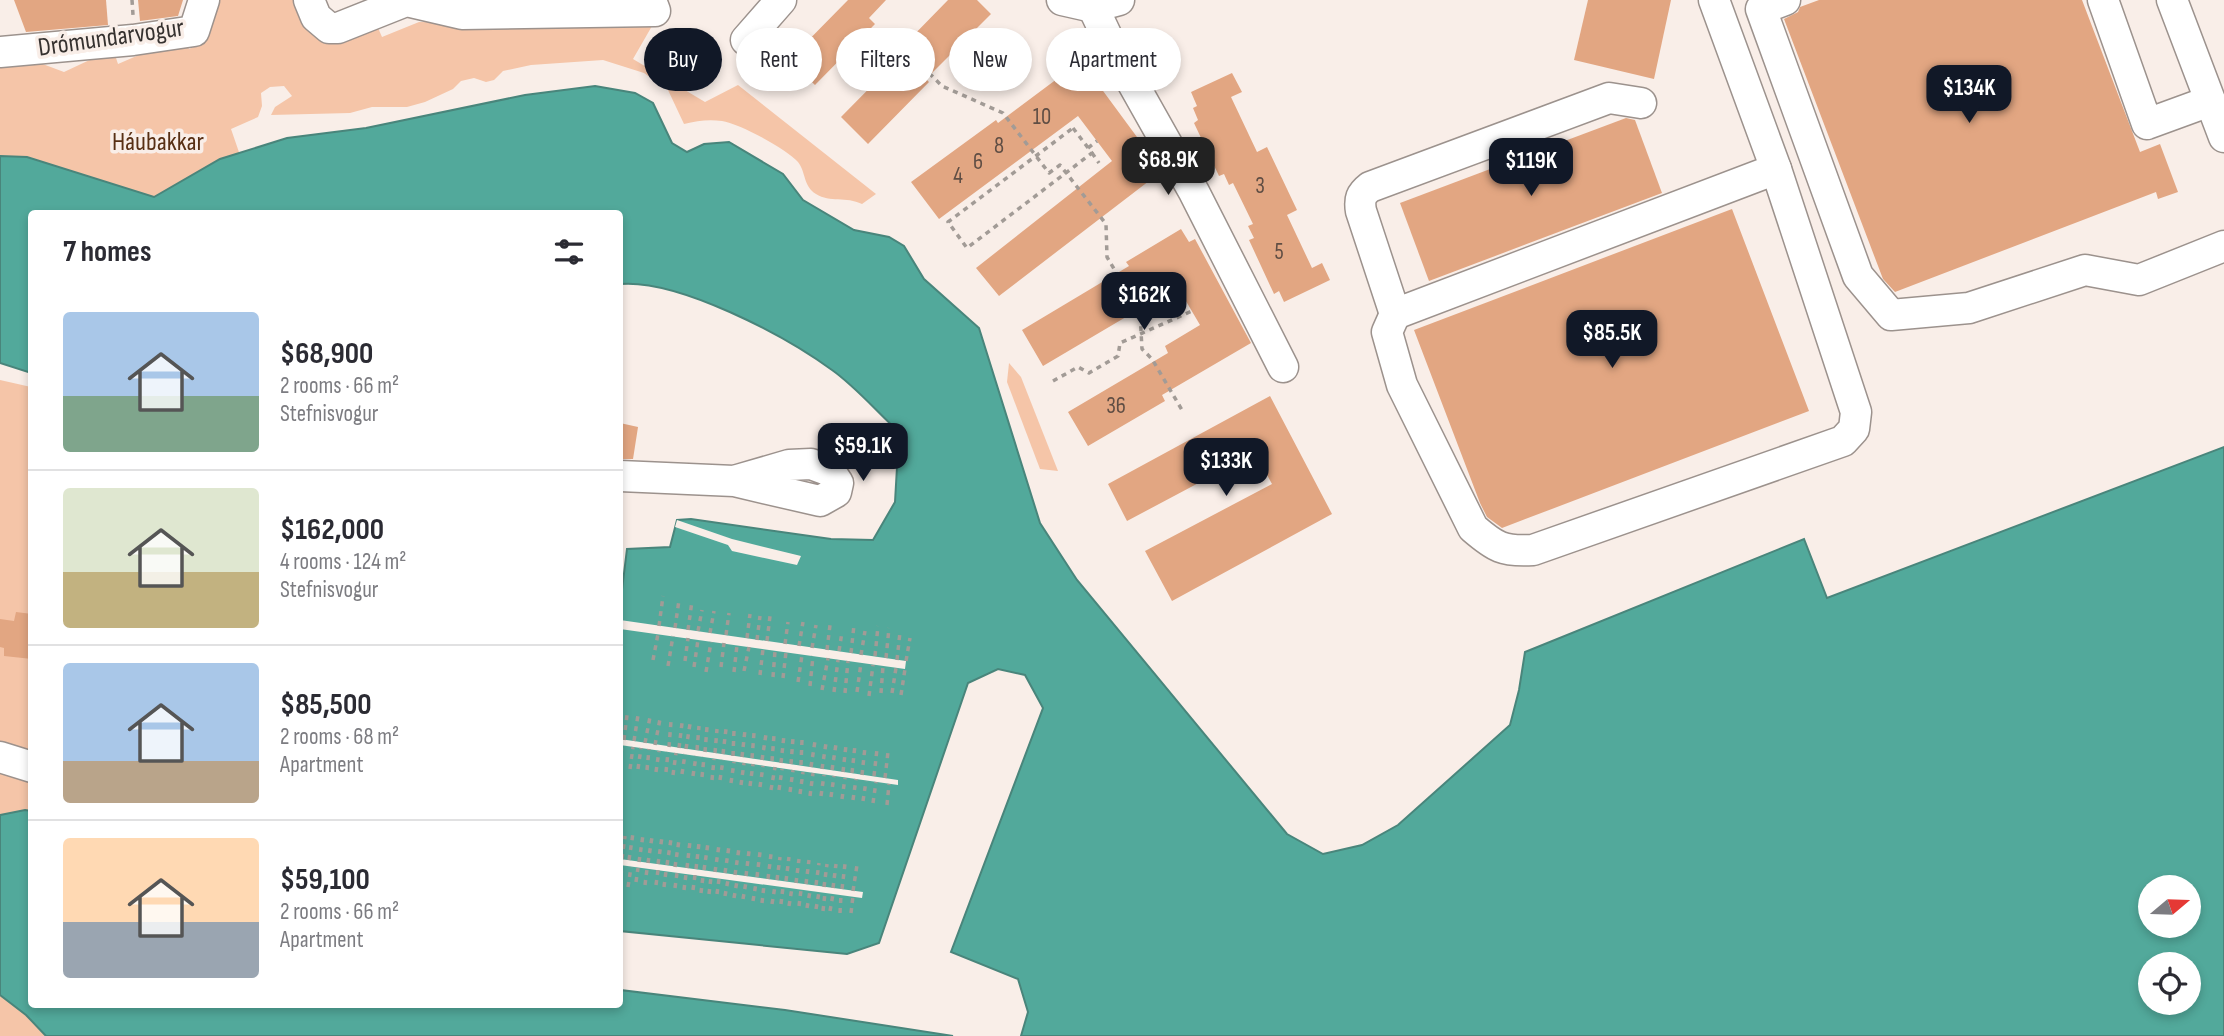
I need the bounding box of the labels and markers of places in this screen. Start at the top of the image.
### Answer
pin: $134K [1920,66,2018,125]
pin: $68.9K [1111,138,1225,197]
pin: $119K [1482,138,1580,198]
pin: $162K [1095,272,1193,332]
pin: $85.5K [1555,310,1669,370]
pin: $59.1K [806,424,920,483]
pin: $133K [1177,438,1275,498]

